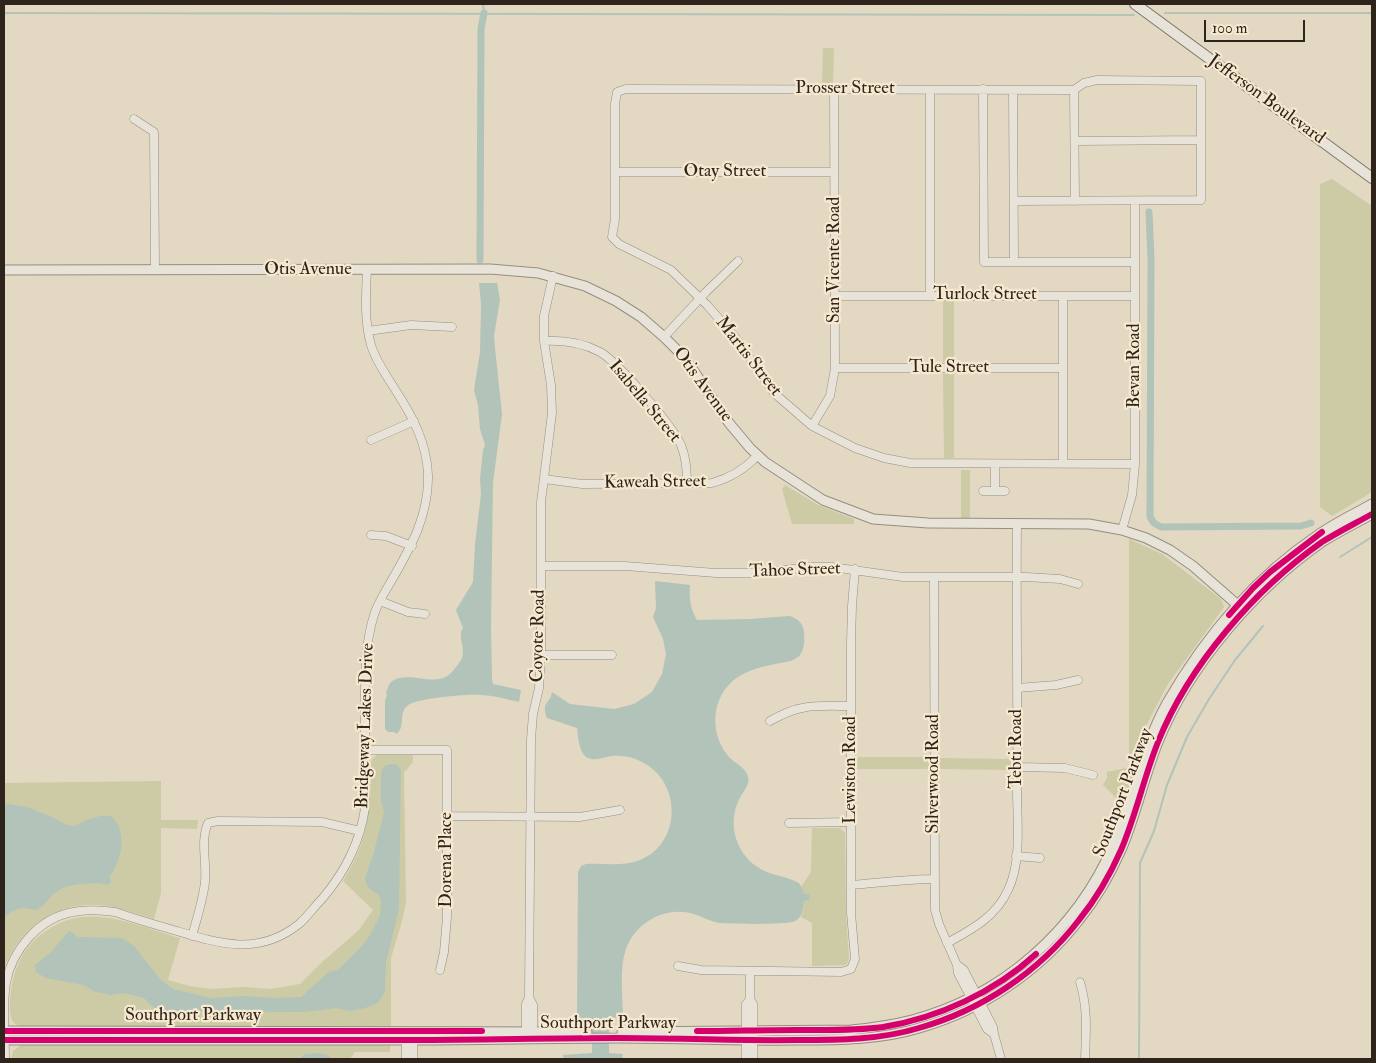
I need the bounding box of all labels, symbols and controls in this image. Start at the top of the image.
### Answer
scale bar [1206,10,1307,42]
text: 100 m [1212,19,1247,38]
street label: Jefferson Boulevard [1203,50,1329,150]
street label: Prosser Street [795,78,895,100]
street label: Otay Street [684,161,766,183]
street label: San Vicente Road [824,197,846,323]
street label: Otis Avenue [264,259,352,281]
street label: Turlock Street [933,284,1037,306]
street label: Martis Street [710,313,786,401]
street label: Bevan Road [1124,323,1146,409]
street label: Otis Avenue [668,343,736,427]
street label: Isabella Street [603,356,685,448]
street label: Tule Street [909,357,989,379]
street label: Kaweah Street [604,471,706,495]
street label: Tahoe Street [749,559,841,583]
street label: Coyote Road [527,589,551,683]
street label: Bridgeway Lakes Drive [352,643,380,809]
street label: Tebti Road [1006,709,1028,789]
street label: Silverwood Road [923,714,945,834]
street label: Lewiston Road [840,716,862,824]
street label: Southport Parkway [1090,726,1158,860]
street label: Dorena Place [436,812,458,908]
street label: Southport Parkway [125,1005,261,1027]
street label: Southport Parkway [540,1013,676,1035]

